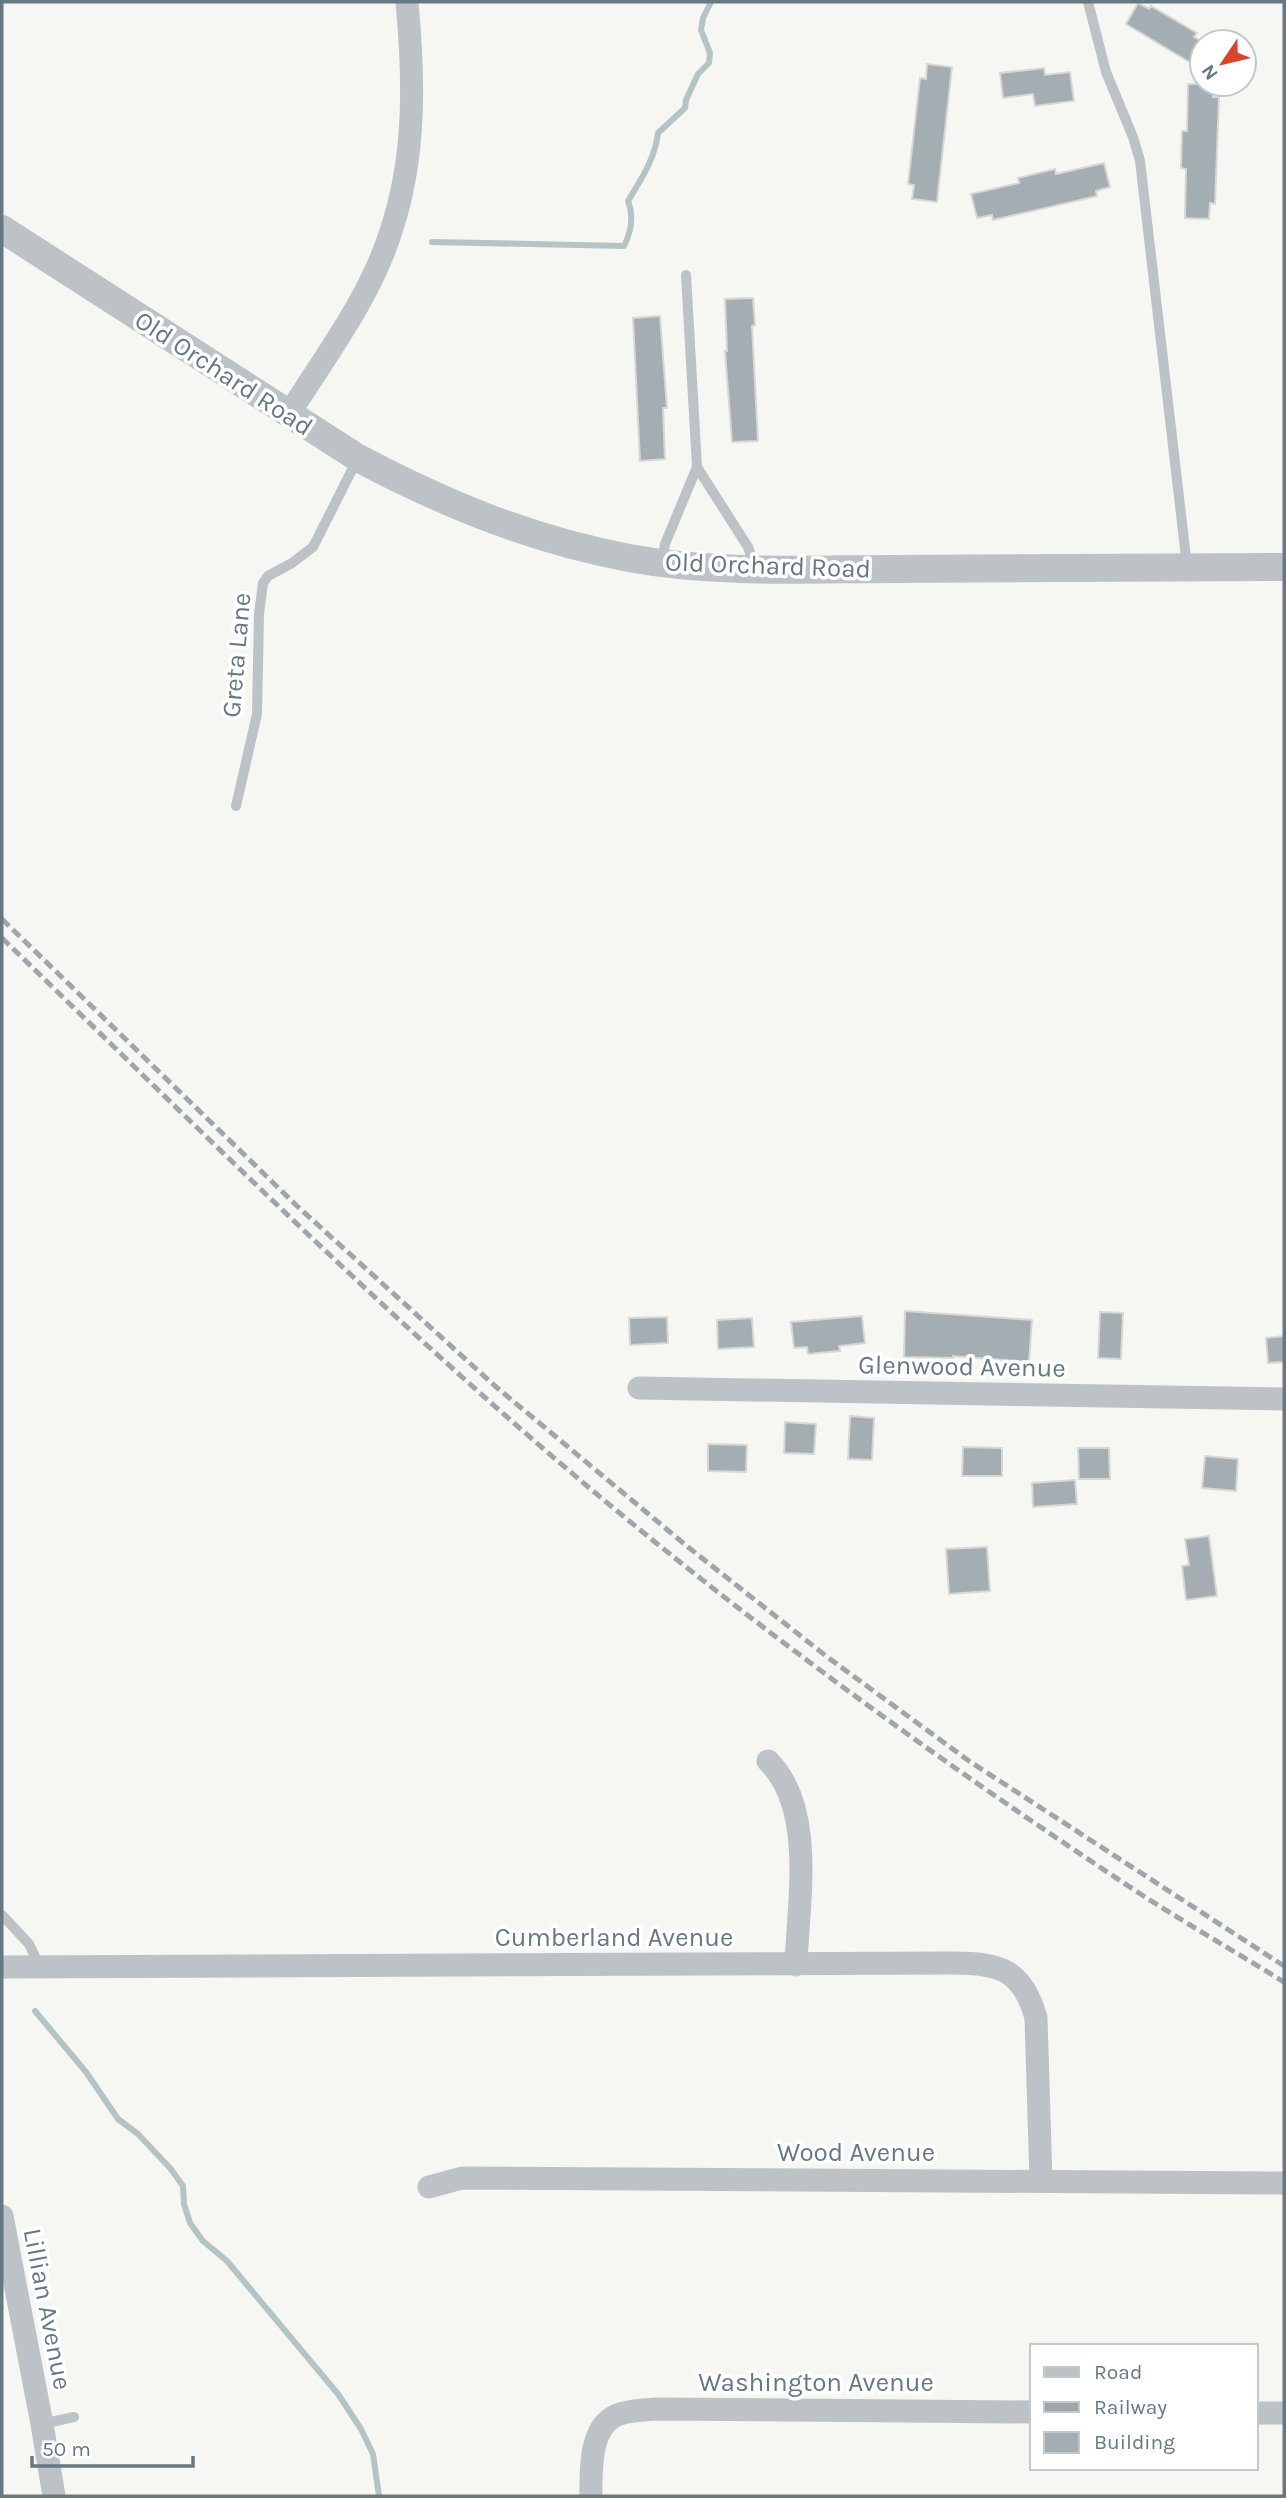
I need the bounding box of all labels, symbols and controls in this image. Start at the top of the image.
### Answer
north arrow [1188,28,1258,98]
text: N [1197,60,1223,84]
street label: Old Orchard Road [129,304,319,443]
street label: Old Orchard Road [664,546,871,585]
street label: Greta Lane [216,591,257,719]
street label: Glenwood Avenue [858,1349,1066,1384]
street label: Cumberland Avenue [495,1922,733,1953]
street label: Wood Avenue [777,2137,935,2168]
street label: Lillian Avenue [17,2226,78,2393]
legend [1030,2344,1258,2470]
text: Road [1094,2360,1142,2384]
street label: Washington Avenue [698,2367,934,2398]
text: Railway [1094,2395,1167,2419]
scale bar [32,2424,192,2468]
text: Building [1094,2430,1175,2454]
text: 50 m [42,2437,91,2461]

